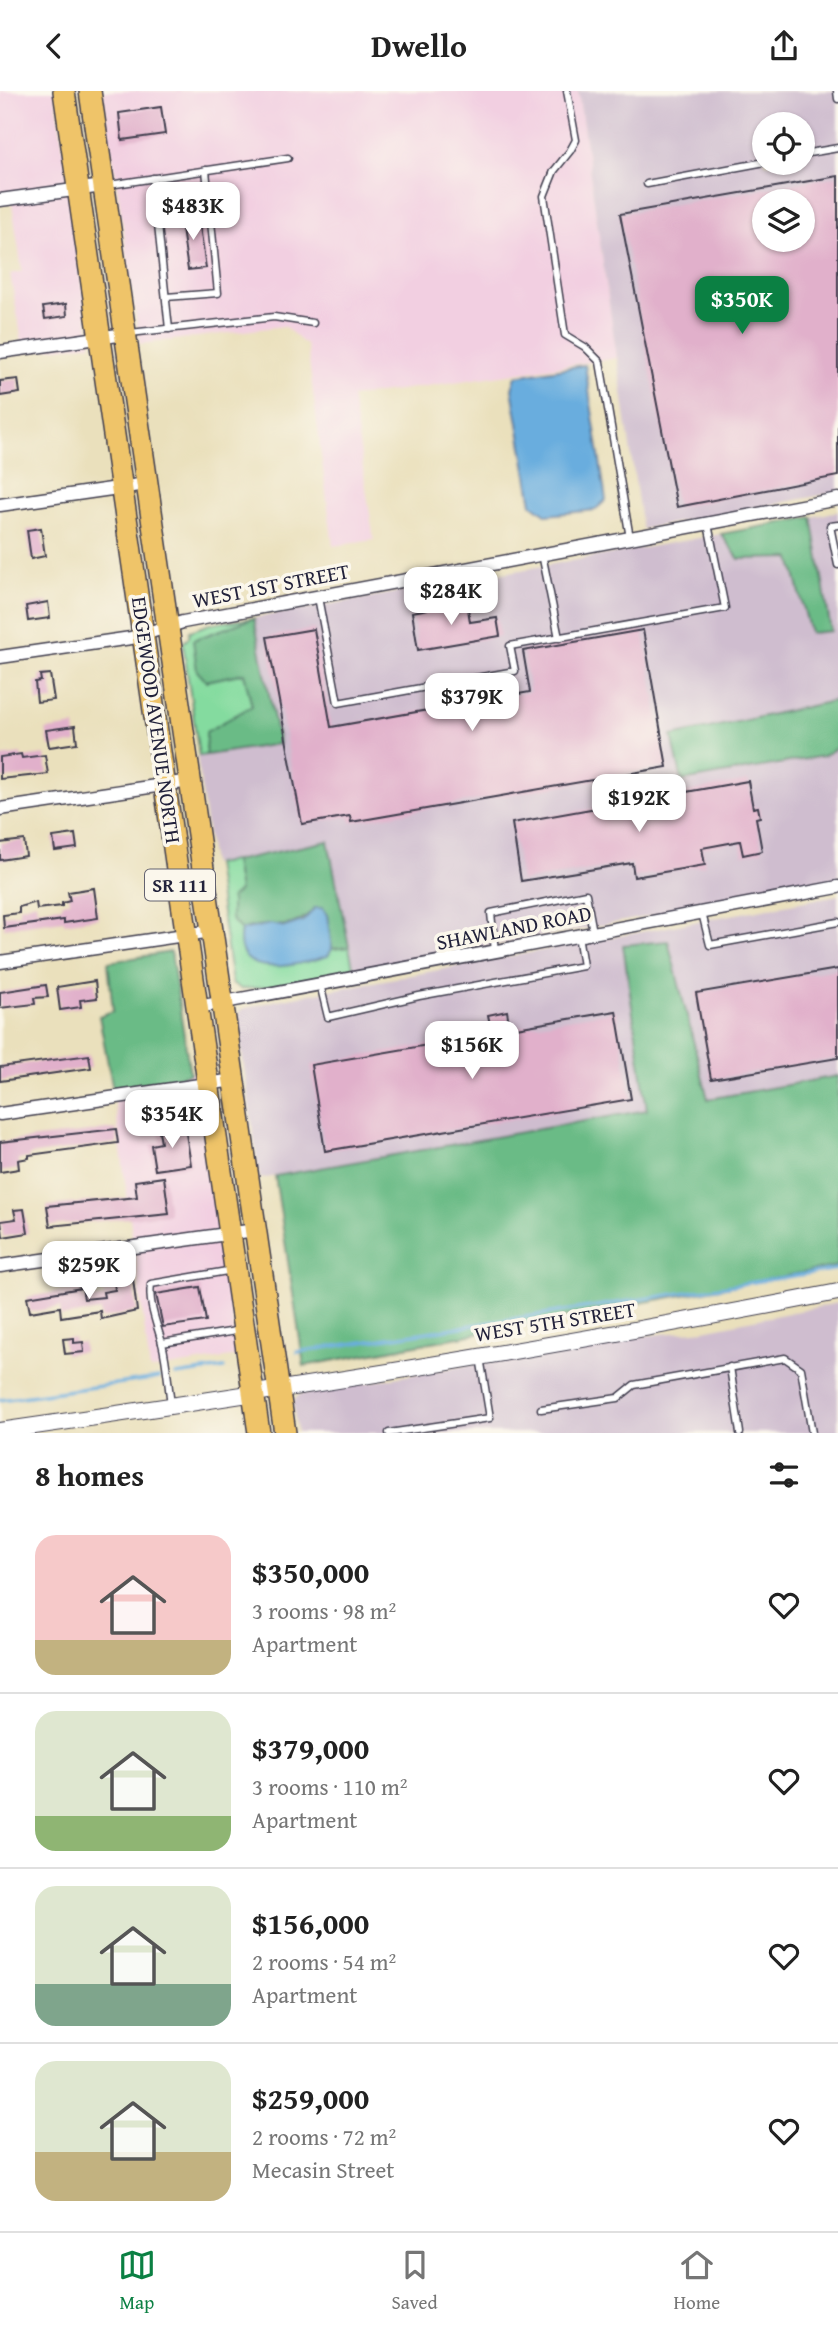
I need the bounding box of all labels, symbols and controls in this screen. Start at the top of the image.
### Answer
text: Dwello [371,22,467,69]
icon: back [35,27,73,65]
icon: share [765,27,803,65]
map controls [752,112,815,252]
button: locate [752,112,815,175]
pin: $483K [144,183,242,242]
text: $483K [162,188,224,221]
button: layers [752,189,815,252]
pin: $350K [693,277,791,336]
text: $350K [711,282,773,315]
street label: WEST 1ST STREET [190,555,352,616]
pin: $284K [402,567,500,627]
text: $284K [420,573,482,606]
street label: EDGEWOOD AVENUE NORTH [124,595,189,845]
pin: $379K [423,673,521,733]
text: $379K [441,679,503,712]
pin: $192K [590,775,688,834]
text: $192K [608,780,670,813]
road number: SR 111 [145,869,215,901]
street label: SHAWLAND ROAD [434,897,594,958]
pin: $156K [423,1021,521,1081]
text: $156K [441,1027,503,1060]
pin: $354K [123,1091,221,1150]
text: $354K [141,1096,203,1129]
pin: $259K [40,1241,138,1301]
text: $259K [58,1247,120,1280]
street label: WEST 5TH STREET [472,1293,638,1350]
text: 8 homes [35,1453,144,1497]
icon: filters [765,1456,803,1494]
text: $350,000 [252,1550,369,1594]
icon: home [91,1563,175,1647]
icon: heart [765,1586,803,1624]
text: 3 rooms · 98 m² [252,1594,396,1627]
text: Apartment [252,1627,357,1660]
text: $379,000 [252,1726,369,1770]
icon: home [91,1739,175,1823]
icon: heart [765,1762,803,1800]
text: 3 rooms · 110 m² [252,1770,407,1803]
text: Apartment [252,1803,357,1836]
text: $156,000 [252,1901,369,1945]
icon: home [91,1914,175,1998]
icon: heart [765,1937,803,1975]
text: 2 rooms · 54 m² [252,1945,396,1978]
text: Apartment [252,1978,357,2011]
text: $259,000 [252,2076,369,2120]
icon: home [91,2089,175,2173]
icon: heart [765,2112,803,2150]
text: 2 rooms · 72 m² [252,2120,396,2153]
text: Mecasin Street [252,2153,394,2186]
tab: Map [118,2246,156,2316]
tab: Saved [392,2246,438,2316]
tab: Home [673,2246,720,2316]

